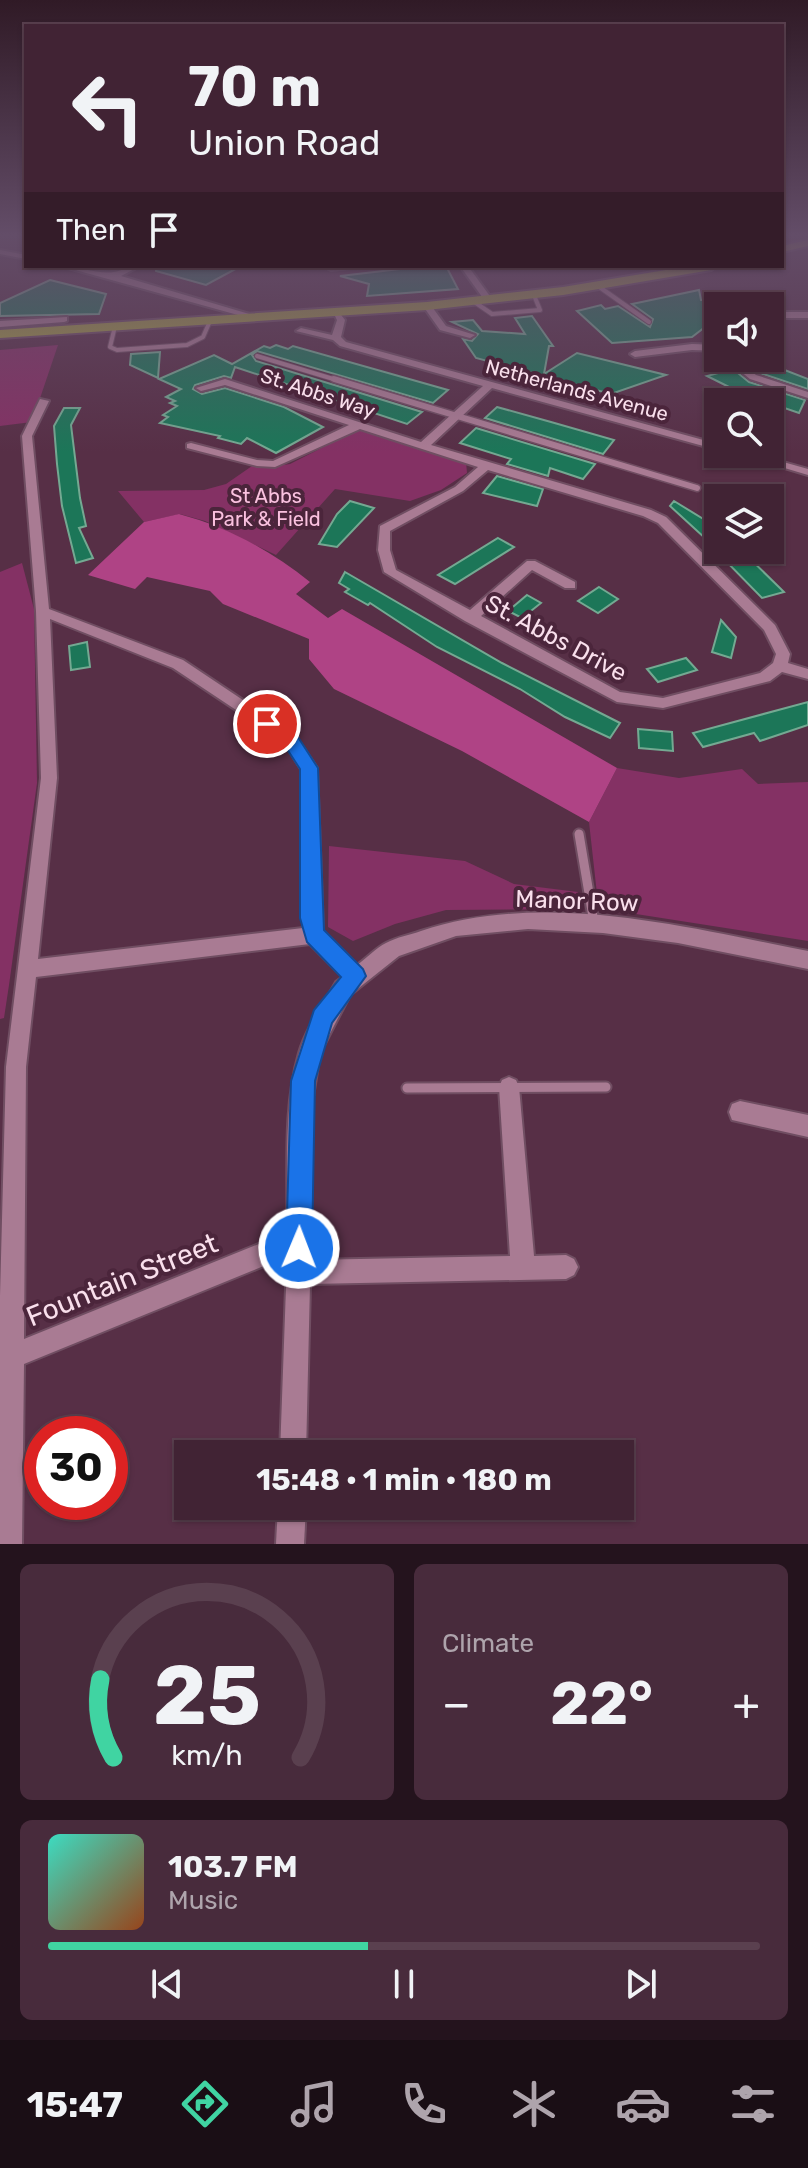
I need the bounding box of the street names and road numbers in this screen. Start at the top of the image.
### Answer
street label: Netherlands Avenue [483,354,671,426]
street label: St. Abbs Way [258,363,378,423]
street label: St. Abbs Drive [481,589,631,687]
street label: Manor Row [515,885,639,917]
street label: Fountain Street [21,1227,223,1333]

